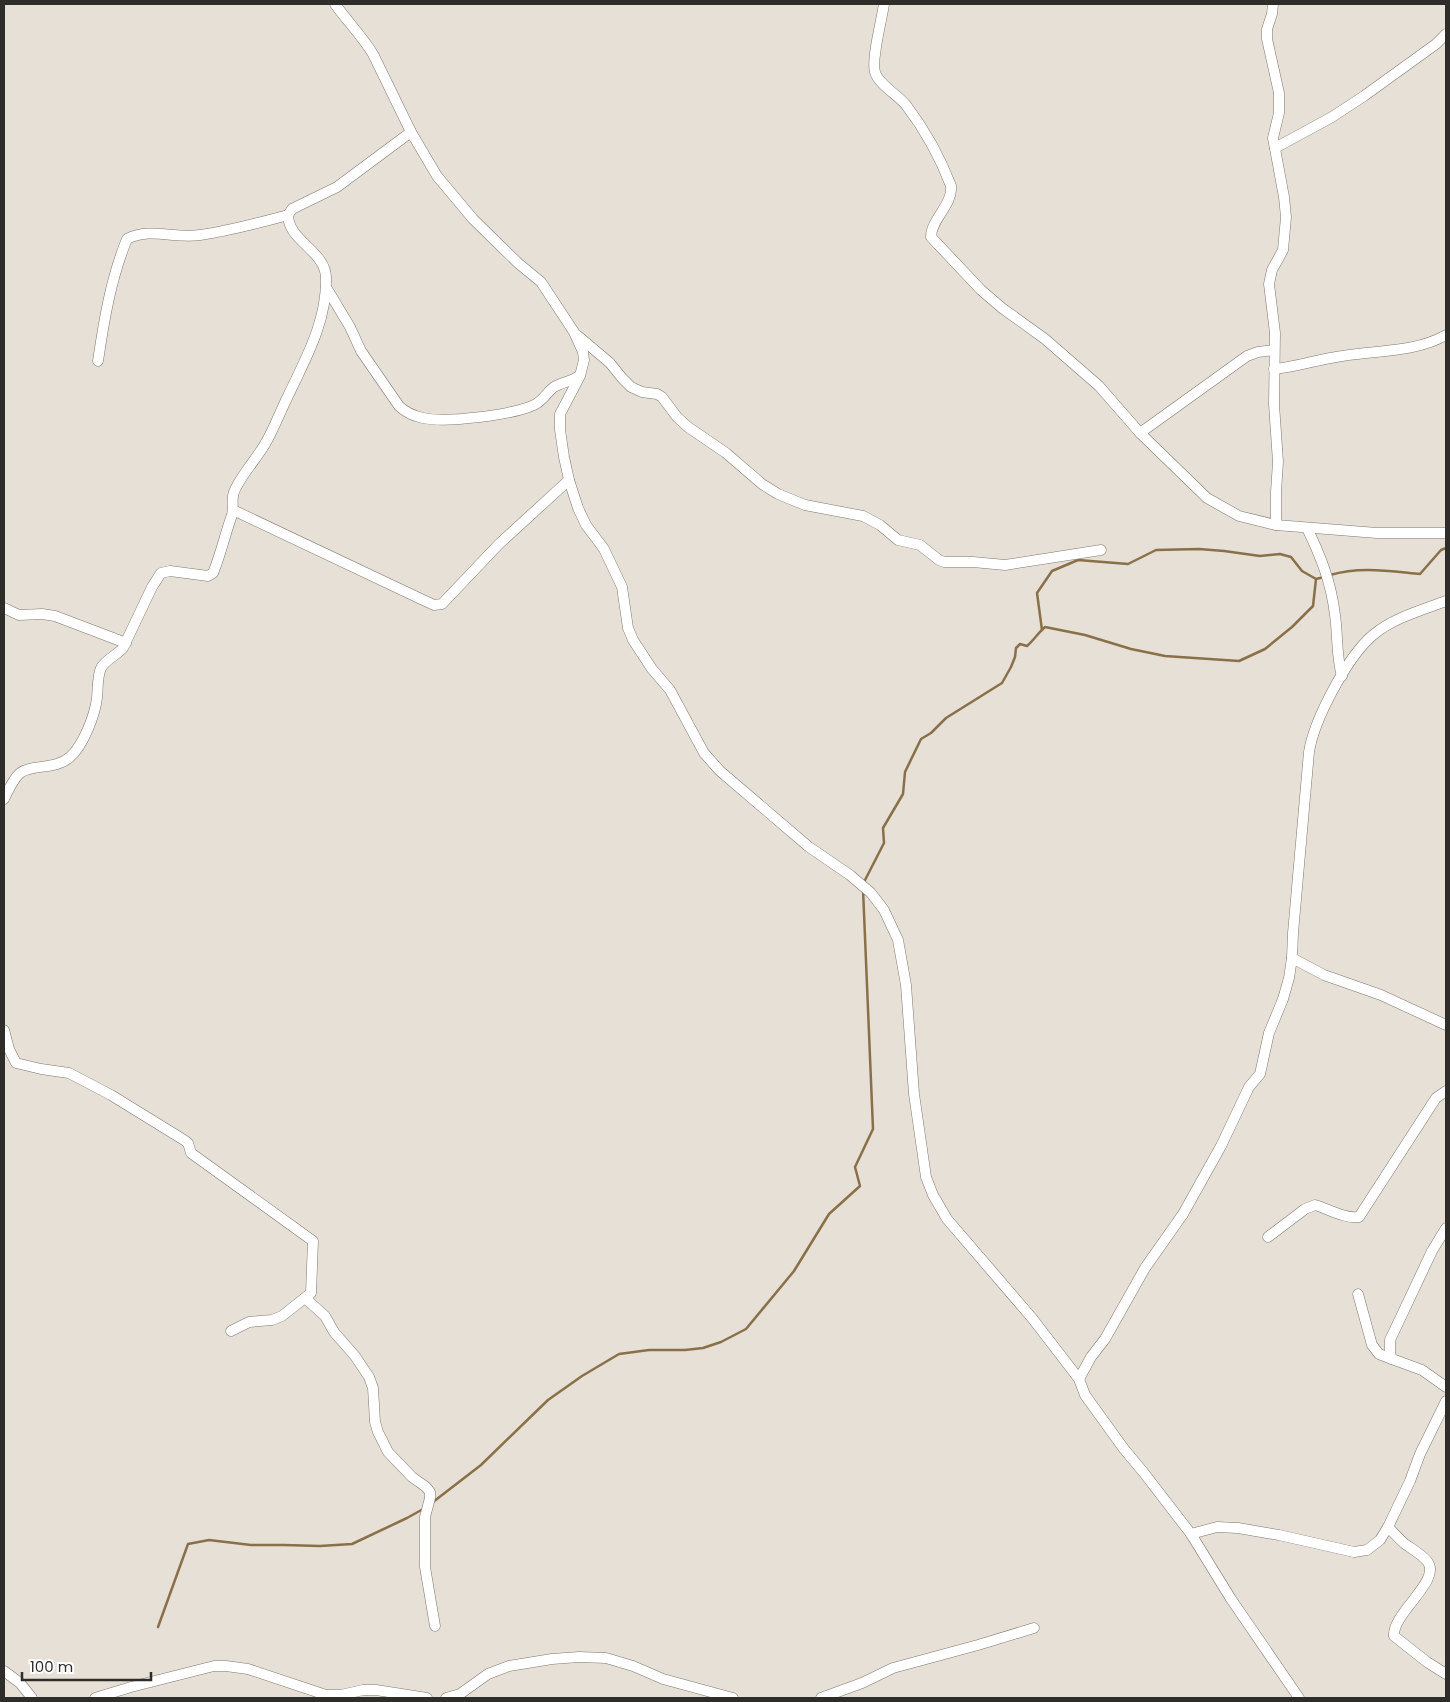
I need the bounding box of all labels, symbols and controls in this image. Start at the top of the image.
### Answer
scale bar [22,1650,151,1682]
text: 100 m [30,1656,73,1677]

